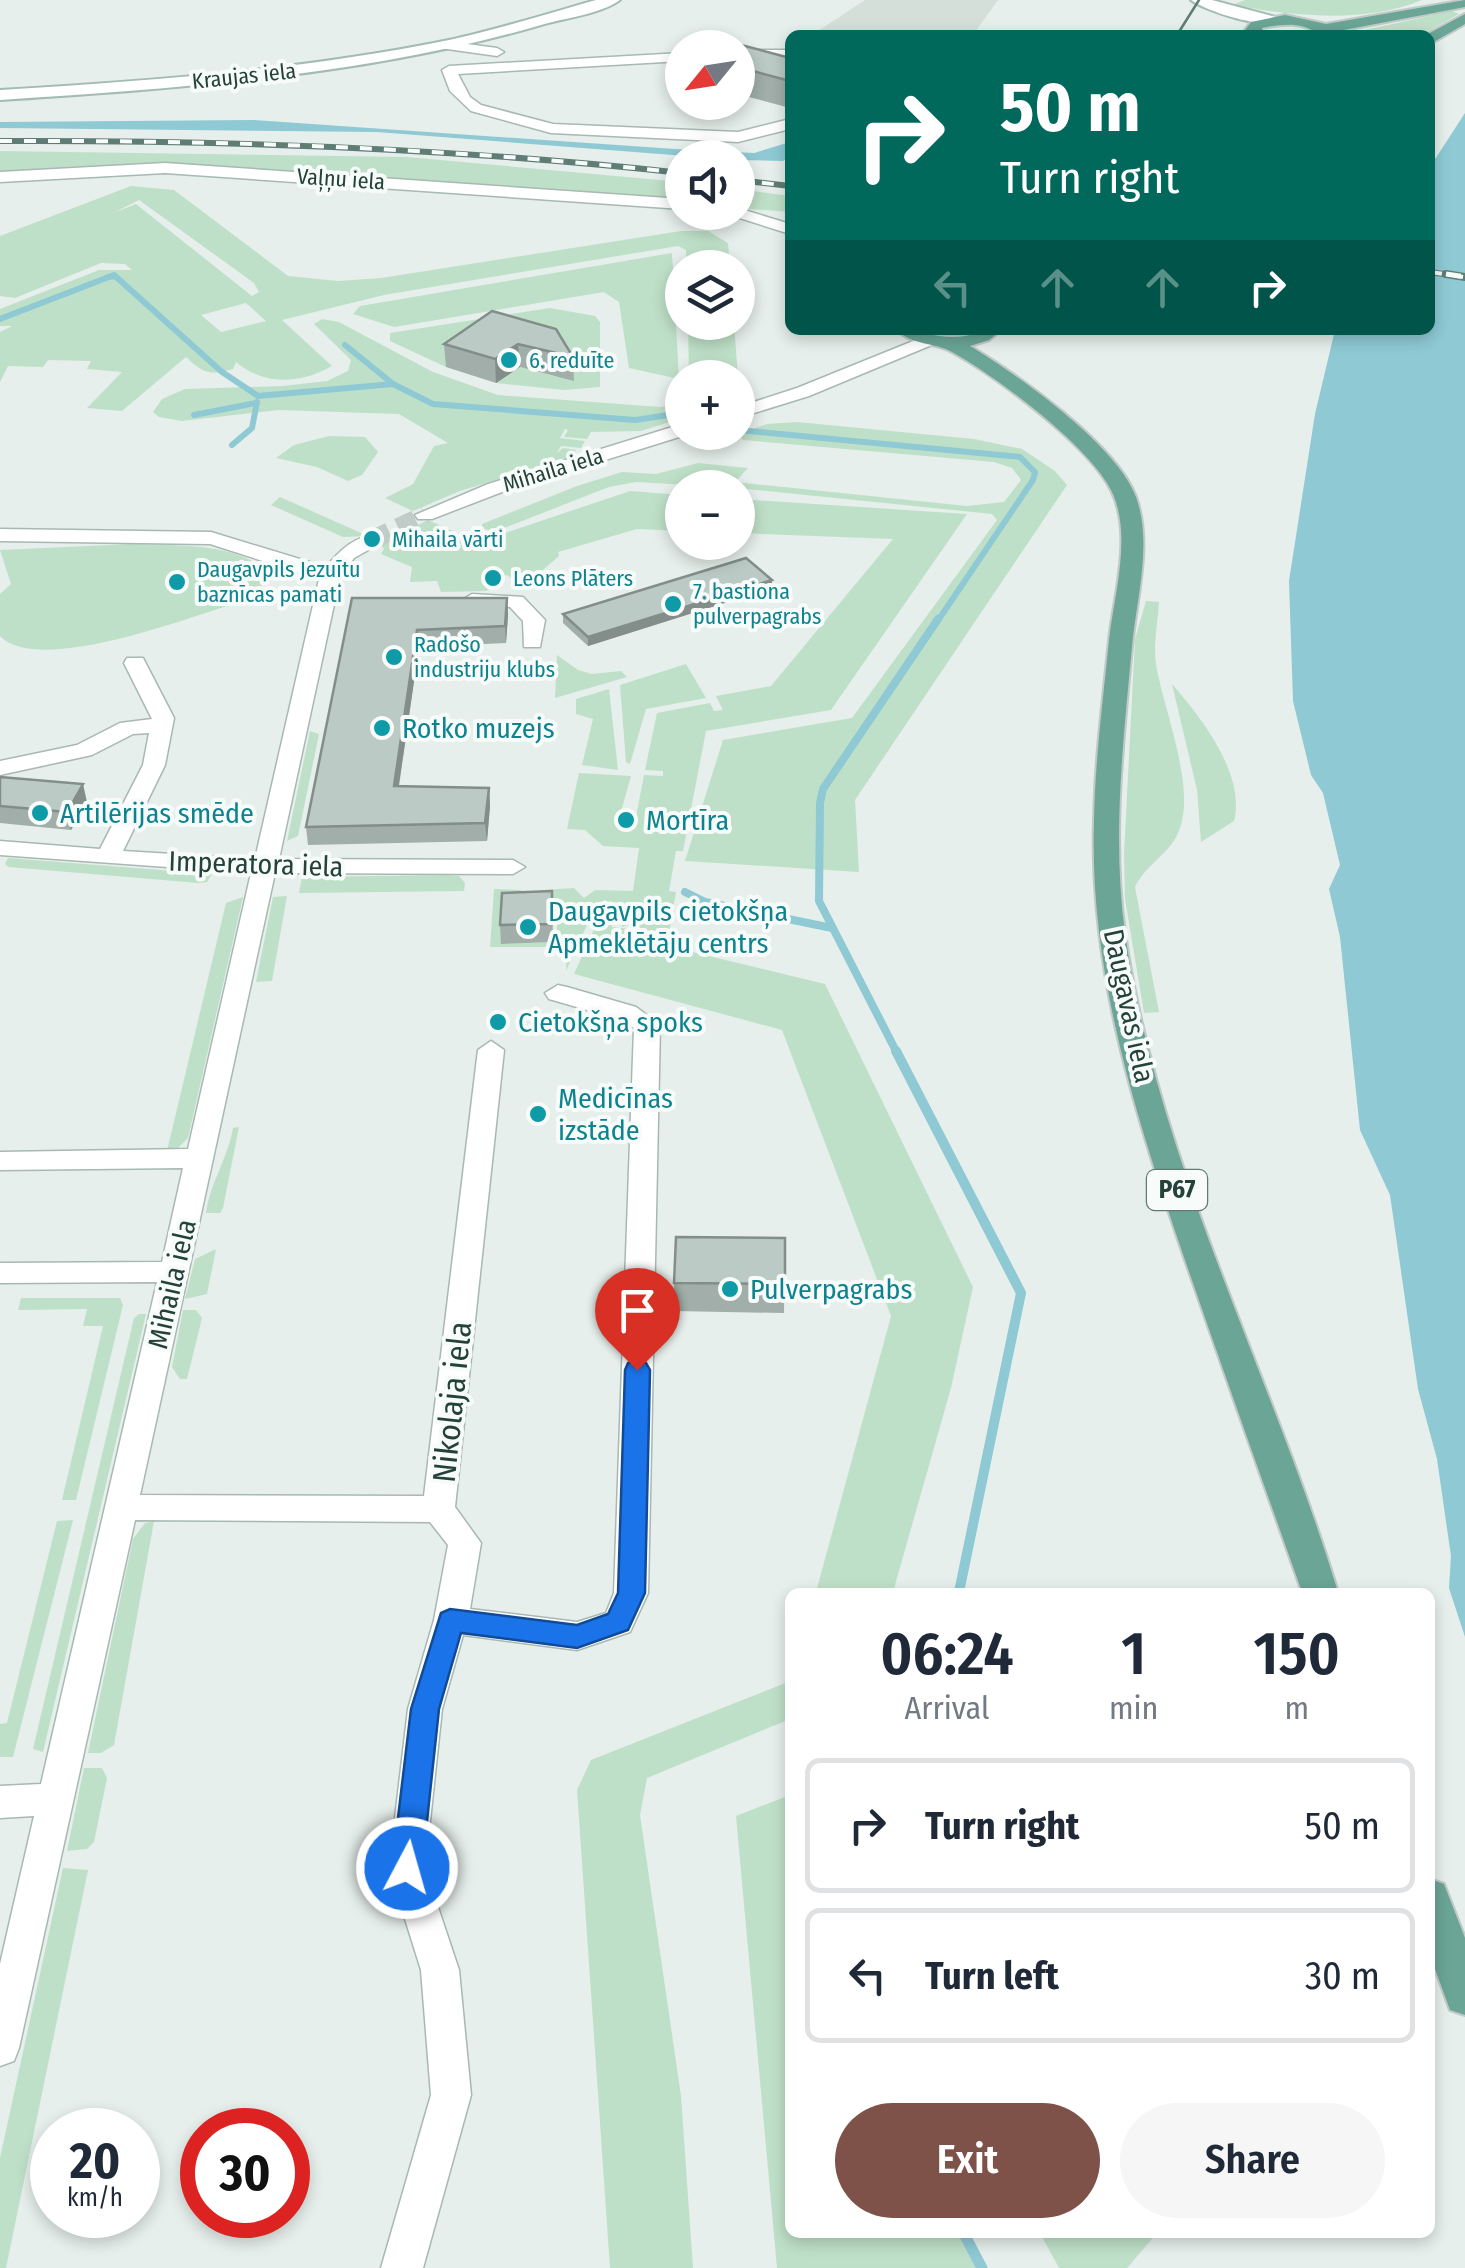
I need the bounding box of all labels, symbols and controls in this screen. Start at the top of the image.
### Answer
north arrow [665,30,755,120]
map controls [665,30,755,560]
street label: Kraujas iela [191,57,297,95]
text: 50 m [1000,66,1141,150]
icon: right [835,70,965,200]
button: sound [665,140,755,230]
text: Turn right [1000,151,1179,205]
street label: Vaļņu iela [296,162,386,197]
button: layers [665,250,755,340]
icon: left [925,260,980,315]
icon: ahead [1030,260,1085,315]
icon: ahead [1135,260,1190,315]
icon: right [1240,260,1295,315]
place label: 6. reduīte [529,347,614,374]
marker: 6. reduīte [498,349,520,371]
button: + [665,360,755,450]
street label: Mihaila iela [499,442,607,498]
button: − [665,470,755,560]
place label: Mihaila vārti [392,526,503,553]
marker: Mihaila vārti [361,528,383,550]
place label: Daugavpils Jezuītu baznīcas pamati [197,556,361,608]
place label: Leons Plāters [513,565,633,592]
marker: Leons Plāters [482,567,504,589]
marker: Daugavpils Jezuītu baznīcas pamati [166,571,188,593]
place label: 7. bastiona pulverpagrabs [693,578,821,630]
marker: 7. bastiona pulverpagrabs [662,593,684,615]
place label: Radošo industriju klubs [414,631,555,683]
marker: Radošo industriju klubs [383,646,405,668]
place label: Rotko muzejs [402,712,555,745]
marker: Rotko muzejs [371,717,393,739]
place label: Artilērijas smēde [60,797,254,830]
marker: Artilērijas smēde [29,802,51,824]
place label: Mortīra [646,804,729,837]
marker: Mortīra [615,809,637,831]
street label: Imperatora iela [168,844,344,884]
place label: Daugavpils cietokšņa Apmeklētāju centrs [548,895,788,960]
marker: Daugavpils cietokšņa Apmeklētāju centrs [517,916,539,938]
street label: Daugavas iela [1097,926,1161,1086]
place label: Cietokšņa spoks [518,1006,703,1040]
marker: Cietokšņa spoks [487,1011,509,1033]
place label: Medicīnas izstāde [558,1082,673,1147]
marker: Medicīnas izstāde [527,1103,549,1125]
road number: P67 [1147,1170,1207,1210]
street label: Mihaila iela [141,1216,203,1352]
pin [595,1268,680,1371]
place label: Pulverpagrabs [750,1273,912,1306]
marker: Pulverpagrabs [719,1278,741,1300]
icon: arrive [610,1283,665,1338]
street label: Nikolaja iela [425,1320,479,1484]
text: 06:24 [880,1618,1014,1690]
text: 1 [1121,1618,1146,1690]
text: 150 [1254,1618,1340,1690]
text: Arrival [905,1689,989,1727]
text: min [1109,1689,1158,1727]
text: m [1284,1689,1309,1727]
icon: right [840,1798,895,1853]
text: Turn right [925,1803,1079,1849]
text: 50 m [1305,1803,1380,1849]
position arrow [355,1816,459,1920]
icon: left [840,1948,895,2003]
text: Turn left [925,1953,1059,1999]
text: 30 m [1305,1953,1380,1999]
button: Exit [835,2103,1100,2218]
button: Share [1120,2103,1385,2218]
speed limit sign: 30 [180,2108,310,2238]
text: 20 [70,2131,120,2191]
text: km/h [67,2183,123,2213]

